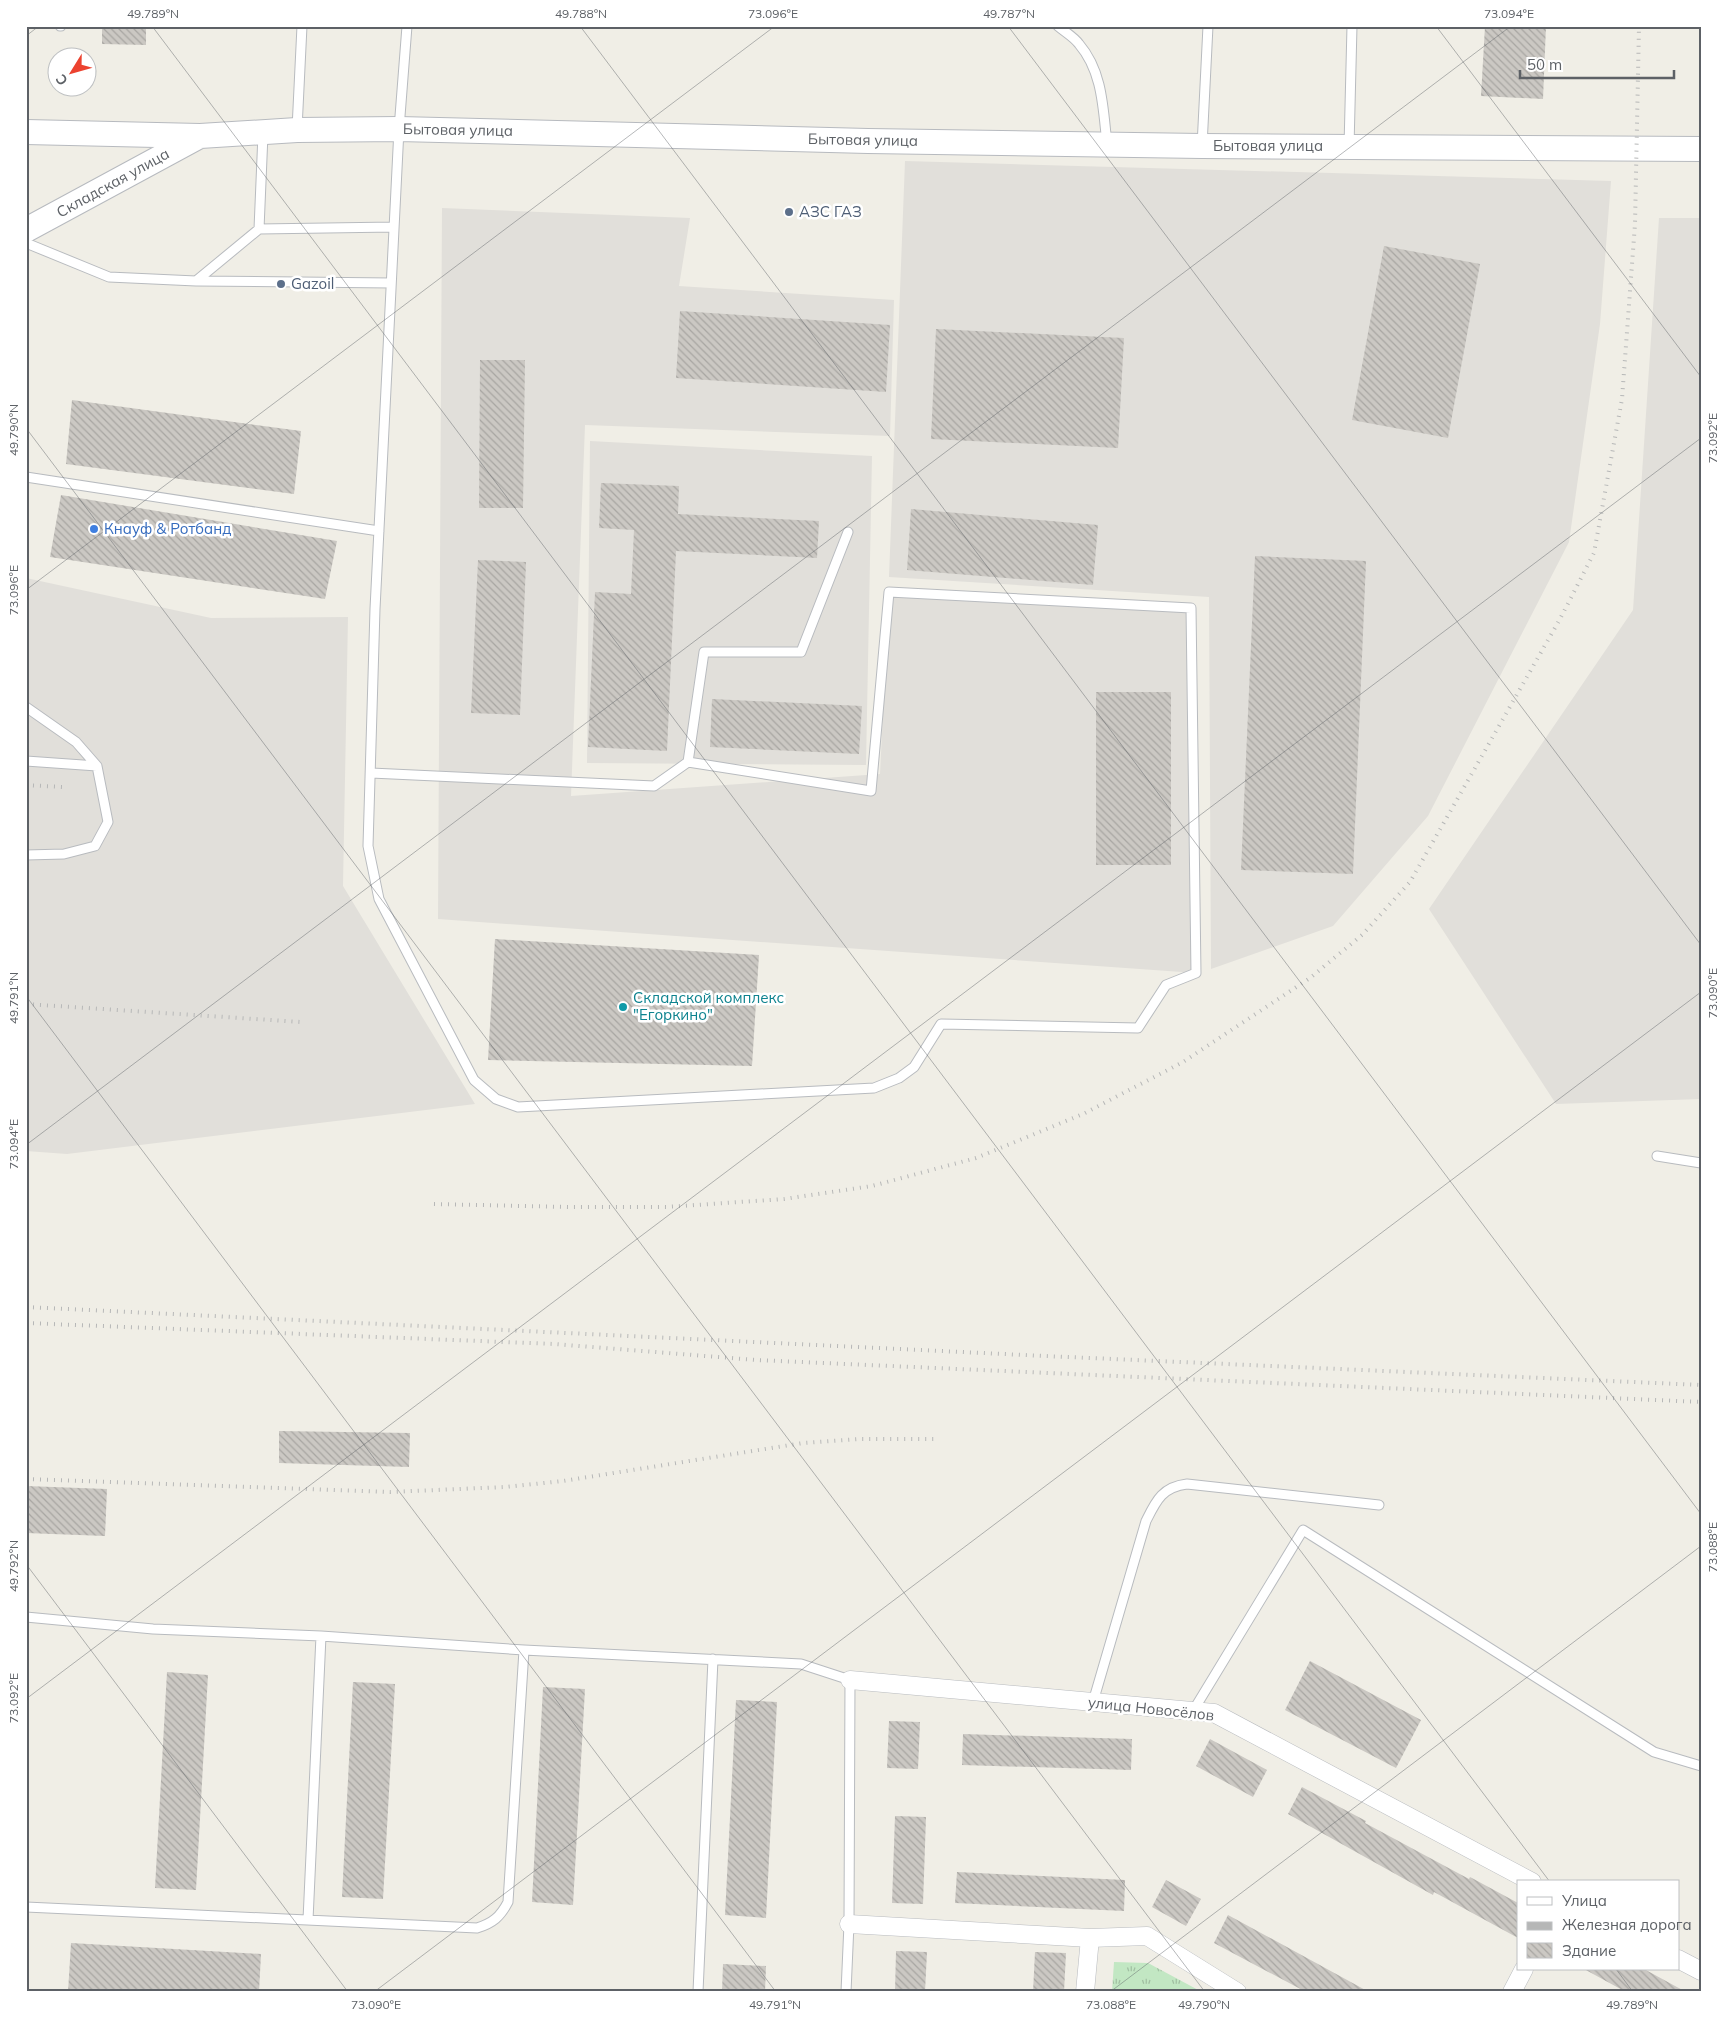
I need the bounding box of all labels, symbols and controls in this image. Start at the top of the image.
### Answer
text: 49.789°N [127,6,179,21]
text: 49.788°N [555,6,607,21]
text: 73.096°E [748,6,798,21]
text: 49.787°N [983,6,1035,21]
text: 73.094°E [1484,6,1534,21]
north arrow [48,48,98,98]
scale bar [1520,48,1673,80]
text: 50 m [1527,55,1562,74]
text: С [52,71,72,89]
street label: Бытовая улица [403,119,513,140]
street label: Бытовая улица [808,129,918,150]
street label: Бытовая улица [1213,136,1323,155]
street label: Складская улица [53,144,172,221]
place label: АЗС ГАЗ [799,202,862,221]
marker: АЗС ГАЗ [783,206,795,218]
place label: Gazoil [291,274,334,293]
marker: Gazoil [275,278,287,290]
text: 49.790°N [6,404,21,456]
text: 73.092°E [1705,413,1720,463]
place label: Кнауф & Ротбанд [104,519,231,538]
marker: Кнауф & Ротбанд [88,523,100,535]
text: 73.096°E [6,565,21,615]
text: 73.090°E [1705,968,1720,1018]
text: 49.791°N [6,972,21,1024]
place label: Складской комплекс "Егоркино" [633,988,784,1024]
marker: Складской комплекс "Егоркино" [617,1001,629,1013]
text: 73.094°E [6,1119,21,1169]
text: 73.088°E [1705,1522,1720,1572]
text: 49.792°N [6,1540,21,1592]
text: 73.092°E [6,1673,21,1723]
street label: улица Новосёлов [1087,1692,1215,1725]
legend [1517,1880,1680,1970]
text: Улица [1561,1891,1607,1910]
text: Железная дорога [1562,1915,1692,1934]
text: Здание [1562,1941,1616,1960]
text: 73.090°E [351,1997,401,2012]
text: 49.791°N [749,1997,801,2012]
text: 73.088°E [1086,1997,1136,2012]
text: 49.790°N [1178,1997,1230,2012]
text: 49.789°N [1606,1997,1658,2012]

